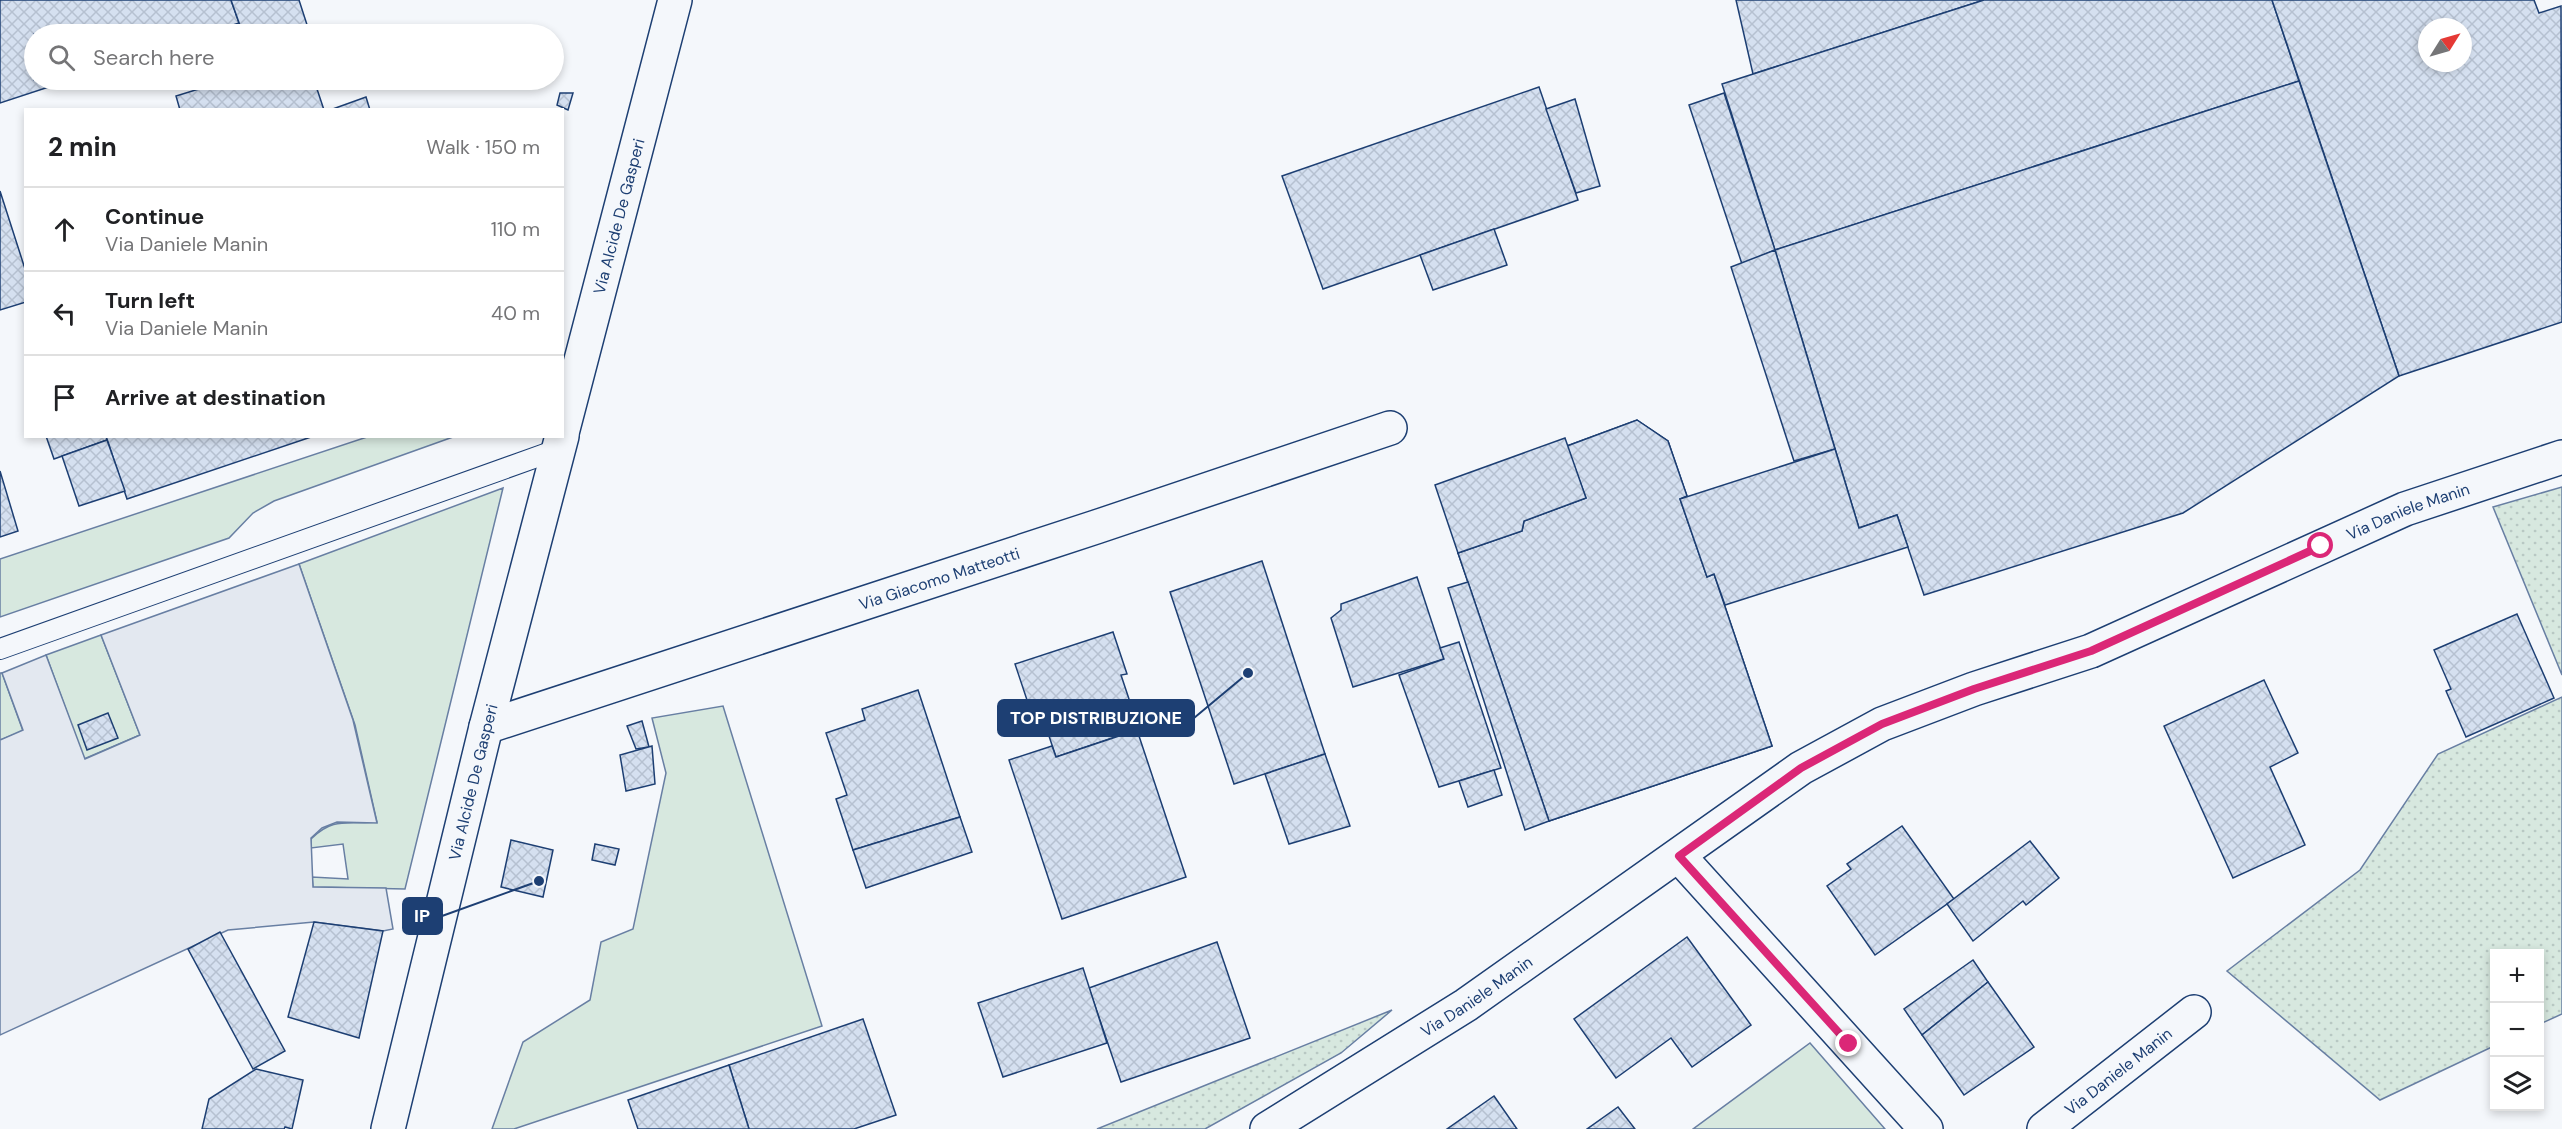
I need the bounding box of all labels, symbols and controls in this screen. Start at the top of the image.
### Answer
north arrow [2418,18,2472,72]
search box [24,24,564,90]
icon: search [45,41,78,74]
text: Search here [93,43,214,72]
text: 2 min [48,130,117,164]
text: Walk · 150 m [426,134,540,160]
street label: Via Alcide De Gasperi [589,136,649,297]
text: Continue [105,202,204,231]
icon: ahead [48,213,81,246]
text: 110 m [491,216,540,242]
text: Via Daniele Manin [105,231,268,257]
text: Turn left [105,286,195,315]
icon: left [48,297,81,330]
text: 40 m [491,300,540,326]
text: Via Daniele Manin [105,315,268,341]
icon: arrive [48,381,81,414]
text: Arrive at destination [105,383,326,412]
street label: Via Daniele Manin [2343,478,2472,545]
route start [2307,532,2333,558]
street label: Via Giacomo Matteotti [856,543,1022,615]
callout: TOP DISTRIBUZIONE [998,700,1194,736]
street label: Via Alcide De Gasperi [444,702,503,863]
text: TOP DISTRIBUZIONE [1010,706,1182,730]
callout: IP [403,898,442,934]
text: IP [414,904,430,928]
map controls [2490,949,2544,1111]
button: + [2490,949,2544,1003]
street label: Via Daniele Manin [1417,951,1537,1042]
button: − [2490,1003,2544,1057]
street label: Via Daniele Manin [2060,1023,2176,1120]
route end [1835,1030,1861,1056]
button: layers [2490,1057,2544,1111]

